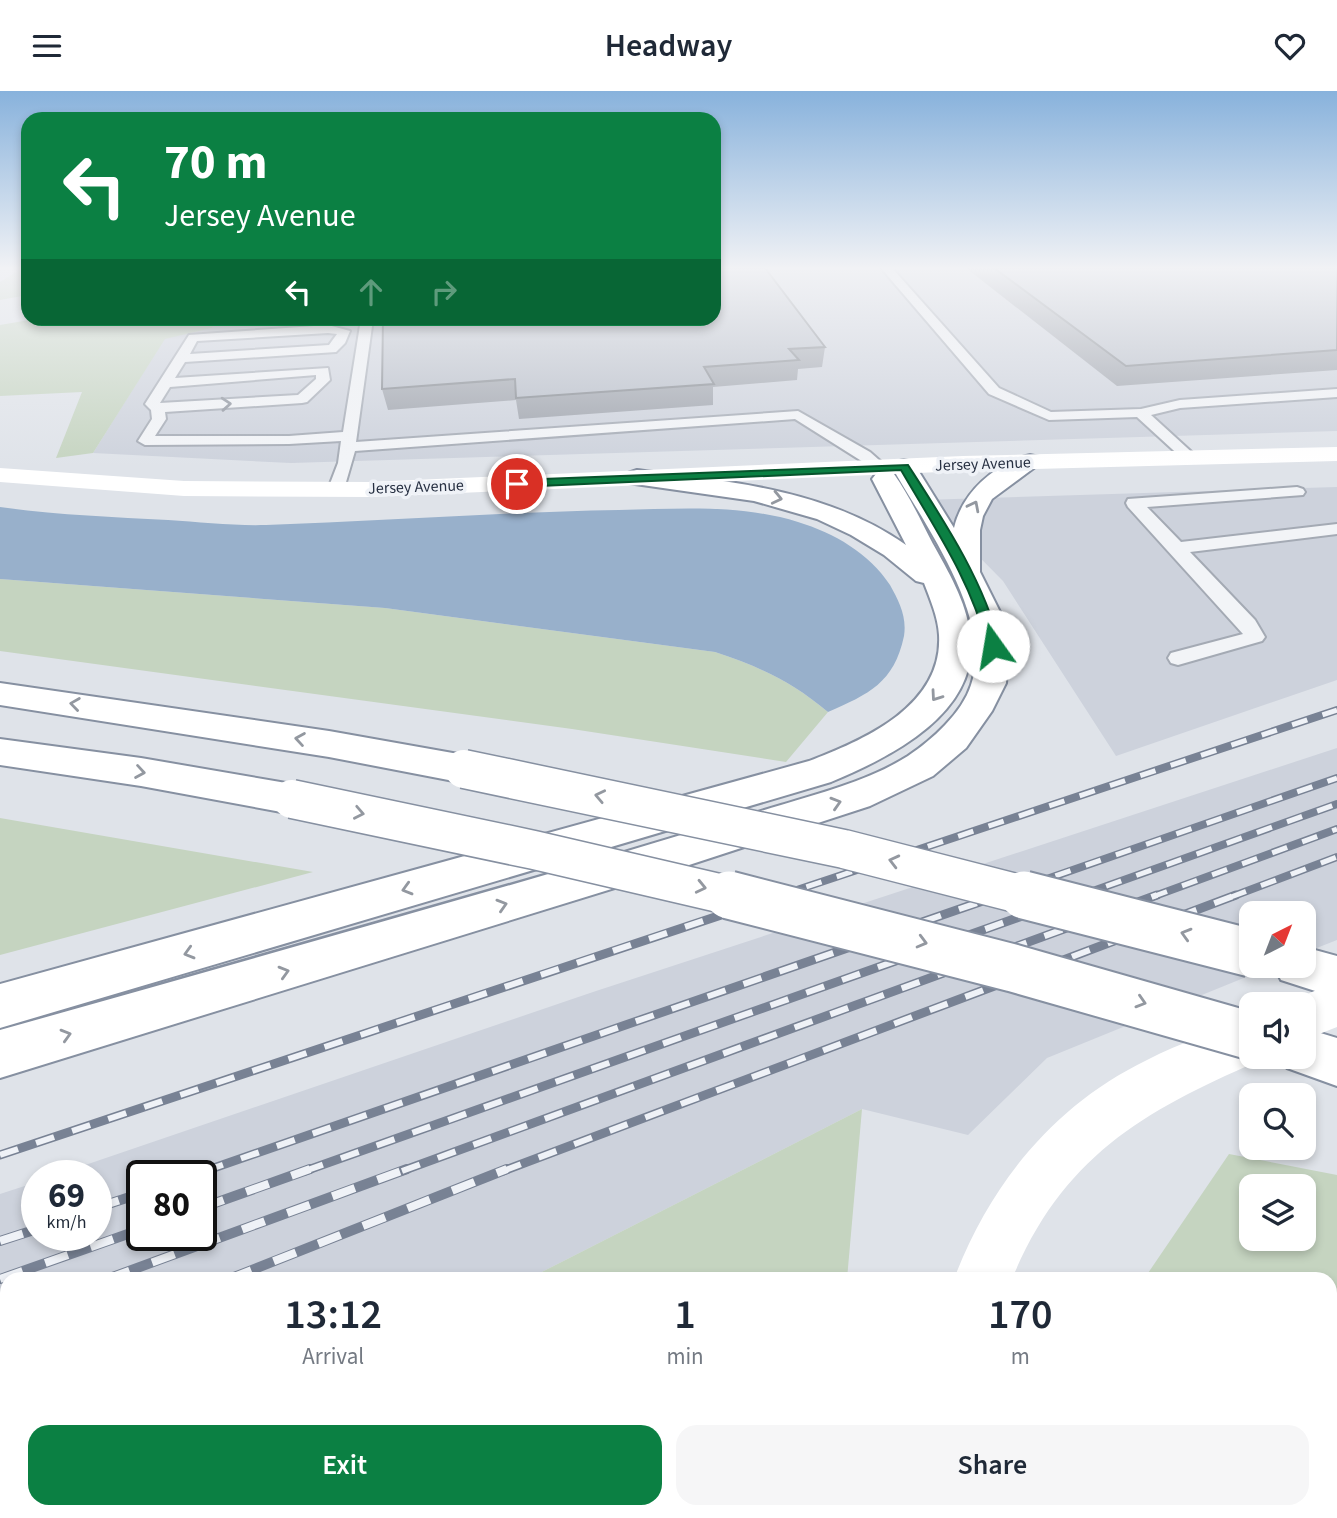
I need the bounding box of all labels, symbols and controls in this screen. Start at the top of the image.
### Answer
text: Headway [605,23,732,69]
icon: menu [28,27,66,65]
icon: heart [1271,27,1309,65]
text: 70 m [164,128,268,198]
icon: left [49,140,140,231]
text: Jersey Avenue [164,193,356,239]
icon: left [279,273,317,311]
icon: ahead [352,273,390,311]
icon: right [425,273,463,311]
one-way arrow [221,397,232,412]
street label: Jersey Avenue [935,451,1031,477]
pin [487,454,547,514]
icon: arrive [498,465,536,503]
street label: Jersey Avenue [368,474,464,500]
one-way arrow [771,490,783,504]
one-way arrow [966,500,980,513]
position arrow [956,609,1030,683]
one-way arrow [932,688,944,701]
one-way arrow [69,696,81,711]
one-way arrow [294,732,306,747]
one-way arrow [134,764,146,779]
one-way arrow [594,789,606,804]
one-way arrow [830,796,842,811]
one-way arrow [353,804,365,819]
one-way arrow [888,855,900,869]
one-way arrow [695,879,707,893]
one-way arrow [401,881,413,896]
one-way arrow [495,899,507,914]
north arrow [1239,901,1316,978]
map controls [1239,901,1316,1251]
one-way arrow [1180,928,1192,943]
one-way arrow [916,934,928,948]
one-way arrow [183,945,195,960]
one-way arrow [278,965,290,980]
button: sound [1239,992,1316,1069]
one-way arrow [1135,994,1147,1009]
one-way arrow [59,1029,71,1043]
button: search [1239,1083,1316,1160]
speed limit sign: 80 [126,1160,217,1251]
text: 69 [48,1171,85,1221]
button: layers [1239,1174,1316,1251]
text: km/h [47,1210,86,1235]
text: 13:12 [284,1285,382,1345]
text: 1 [674,1285,696,1345]
text: 170 [988,1285,1053,1345]
text: Arrival [302,1340,364,1373]
text: min [666,1340,704,1373]
text: m [1011,1340,1030,1373]
button: Exit [28,1425,662,1505]
button: Share [676,1425,1309,1505]

